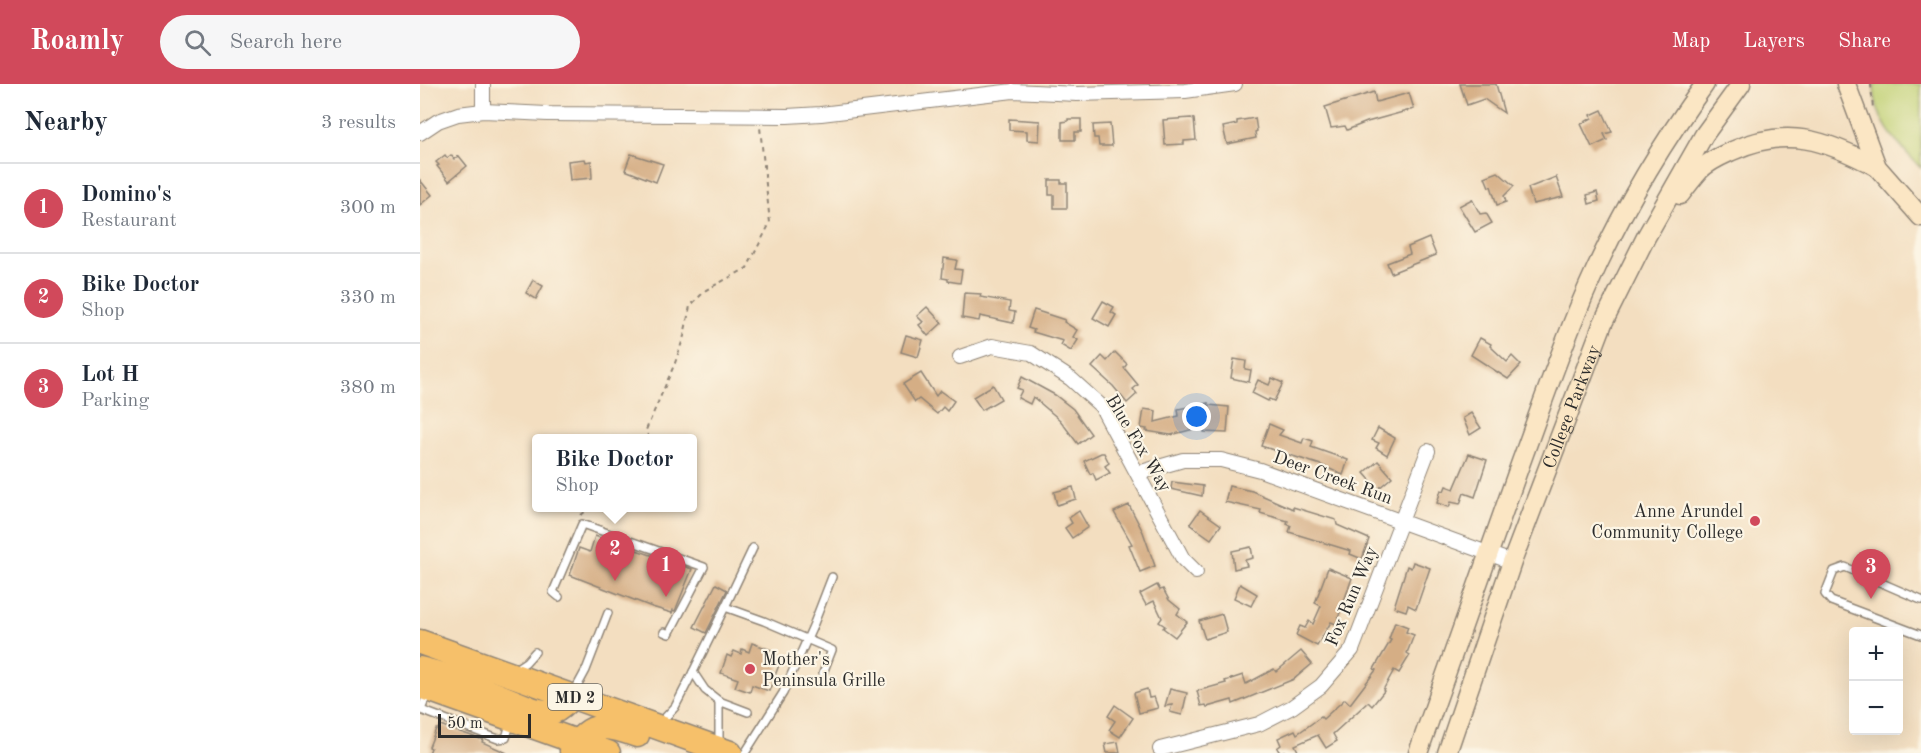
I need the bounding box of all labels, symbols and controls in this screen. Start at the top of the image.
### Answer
search box [160,15,580,69]
icon: search [181,26,214,59]
text: Roamly [30,28,124,56]
text: Search here [229,31,342,53]
text: Map [1671,31,1710,52]
text: Layers [1743,31,1805,52]
text: Share [1838,31,1891,52]
text: Nearby [24,110,108,136]
text: 3 results [321,113,396,133]
text: Domino's [81,184,172,206]
text: 1 [38,198,49,218]
text: 300 m [340,198,396,218]
text: Restaurant [81,211,177,231]
text: Bike Doctor [81,274,199,296]
text: 2 [38,288,49,308]
text: 330 m [340,288,396,308]
text: Shop [81,301,125,321]
street label: College Parkway [1540,342,1604,471]
text: Lot H [81,364,139,386]
text: 3 [38,378,49,398]
text: 380 m [340,378,396,398]
text: Parking [81,391,149,411]
street label: Blue Fox Way [1102,392,1174,496]
your location [1182,402,1211,431]
popup [532,434,697,512]
street label: Deer Creek Run [1271,448,1395,508]
text: Bike Doctor [555,449,674,471]
text: Shop [555,476,599,496]
place label: Anne Arundel Community College [1591,503,1743,542]
marker: Anne Arundel Community College [1748,514,1762,528]
pin: 2 [596,532,634,581]
street label: Fox Run Way [1323,543,1381,649]
pin: 1 [646,548,686,597]
pin: 3 [1852,550,1890,599]
map controls [1849,627,1903,735]
button: + [1849,627,1903,681]
place label: Mother's Peninsula Grille [762,651,885,690]
marker: Mother's Peninsula Grille [743,662,757,676]
button: − [1849,681,1903,735]
road number: MD 2 [548,684,602,710]
scale bar [438,711,531,738]
text: 50 m [447,716,483,732]

